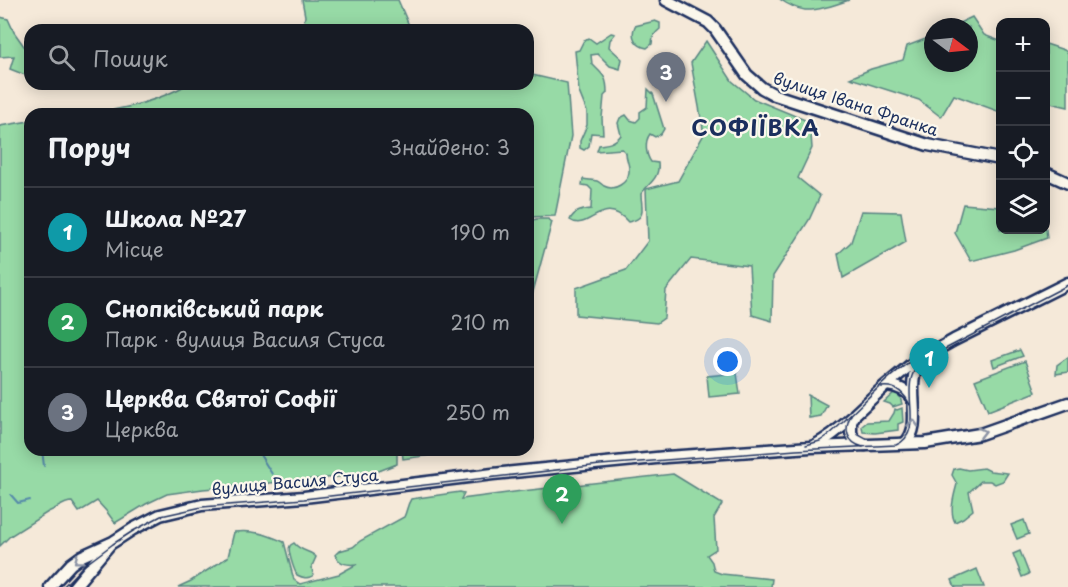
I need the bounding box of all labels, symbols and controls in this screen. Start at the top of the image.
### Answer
north arrow [924,18,978,72]
map controls [996,18,1050,234]
button: + [996,18,1050,72]
search box [24,24,534,90]
icon: search [45,41,78,74]
text: Пошук [93,41,168,74]
pin: 3 [646,52,686,102]
street label: вулиця Івана Франка [770,65,942,141]
button: − [996,72,1050,126]
district label: СОФІЇВКА [691,110,821,143]
button: locate [996,126,1050,180]
text: Поруч [48,128,131,167]
text: Знайдено: 3 [390,132,510,162]
button: layers [996,180,1050,234]
text: Школа №27 [105,201,246,234]
text: 1 [63,217,72,247]
text: 190 m [451,217,510,247]
text: Місце [105,234,164,264]
text: Снопківський парк [105,291,323,324]
text: 2 [60,307,75,337]
text: 210 m [451,307,510,337]
text: Парк · вулиця Василя Стуса [105,324,385,354]
pin: 1 [910,338,948,388]
your location [713,347,742,376]
text: Церква Святої Софії [105,381,336,414]
text: 3 [61,397,74,427]
text: 250 m [446,397,510,427]
text: Церква [105,414,178,444]
one-way arrow [906,418,919,427]
one-way arrow [977,427,987,440]
street label: вулиця Василя Стуса [211,462,379,500]
pin: 2 [542,474,582,524]
one-way arrow [74,553,85,564]

